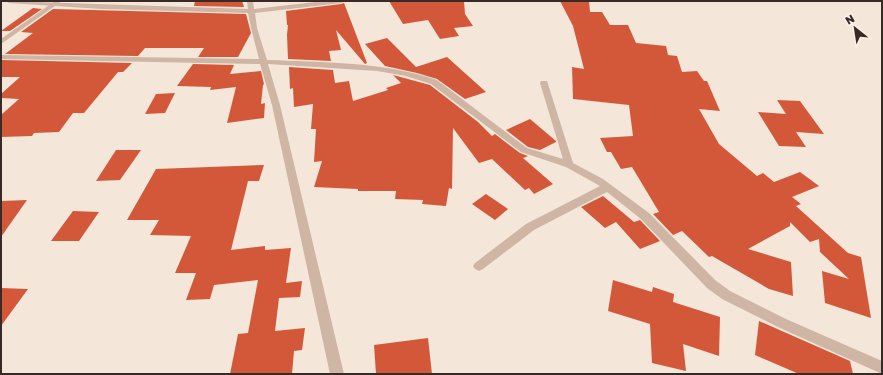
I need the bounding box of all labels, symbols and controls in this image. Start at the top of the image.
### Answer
north arrow [835,8,875,48]
text: N [843,11,857,27]

